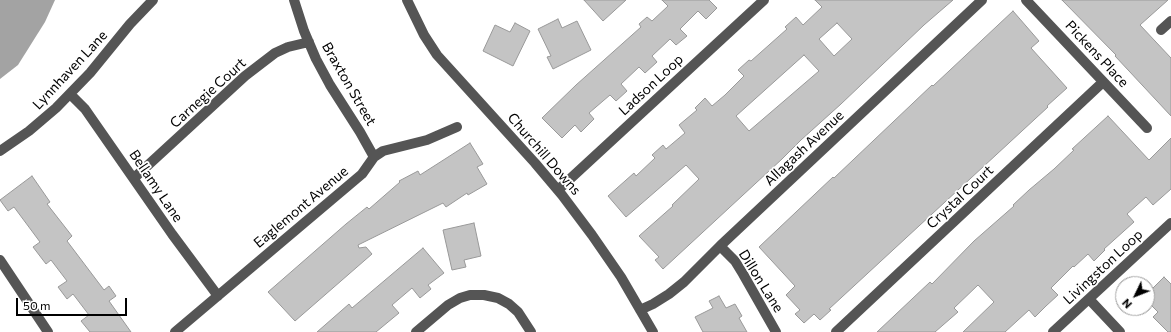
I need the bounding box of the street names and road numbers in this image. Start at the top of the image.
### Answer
street label: Pickens Place [1062,17,1132,91]
street label: Lynnhaven Lane [29,27,111,113]
street label: Braxton Street [318,39,380,129]
street label: Ladson Loop [615,51,687,119]
street label: Carnegie Court [167,55,249,131]
street label: Allagash Avenue [761,107,847,189]
street label: Churchill Downs [504,110,584,198]
street label: Bellamy Lane [126,147,186,225]
street label: Crystal Court [923,162,997,232]
street label: Eaglemont Avenue [250,163,352,251]
street label: Livingston Loop [1060,226,1146,308]
street label: Dillon Lane [735,247,787,315]

